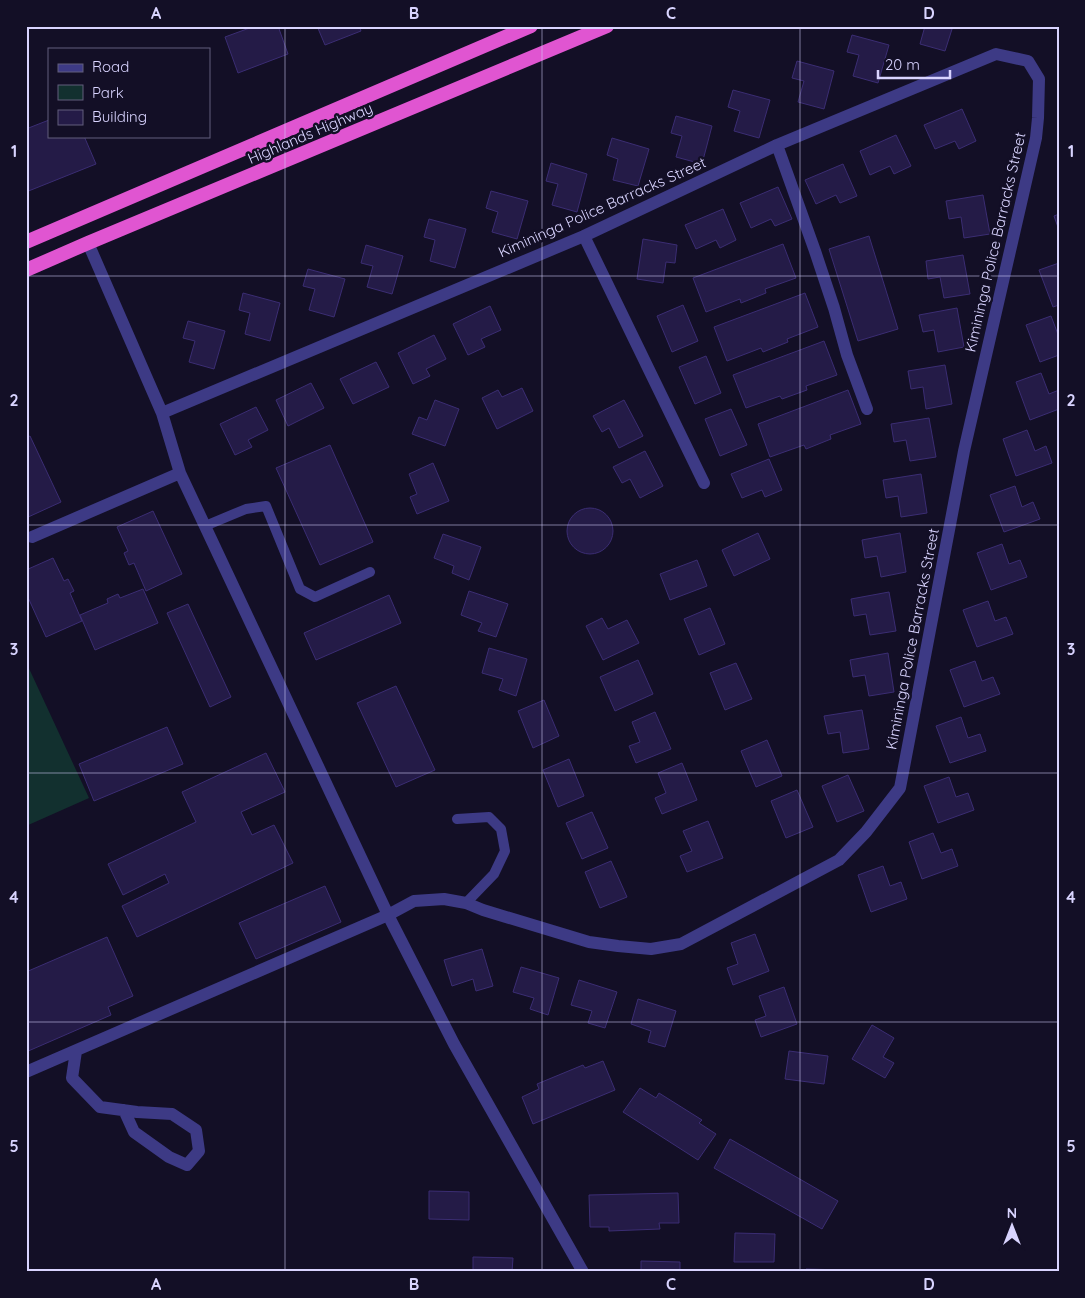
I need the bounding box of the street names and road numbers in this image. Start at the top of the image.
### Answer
street label: Highlands Highway [245,98,375,168]
street label: Kimininga Police Barracks Street [960,130,1030,354]
street label: Kimininga Police Barracks Street [495,153,709,261]
street label: Kimininga Police Barracks Street [881,527,943,751]

